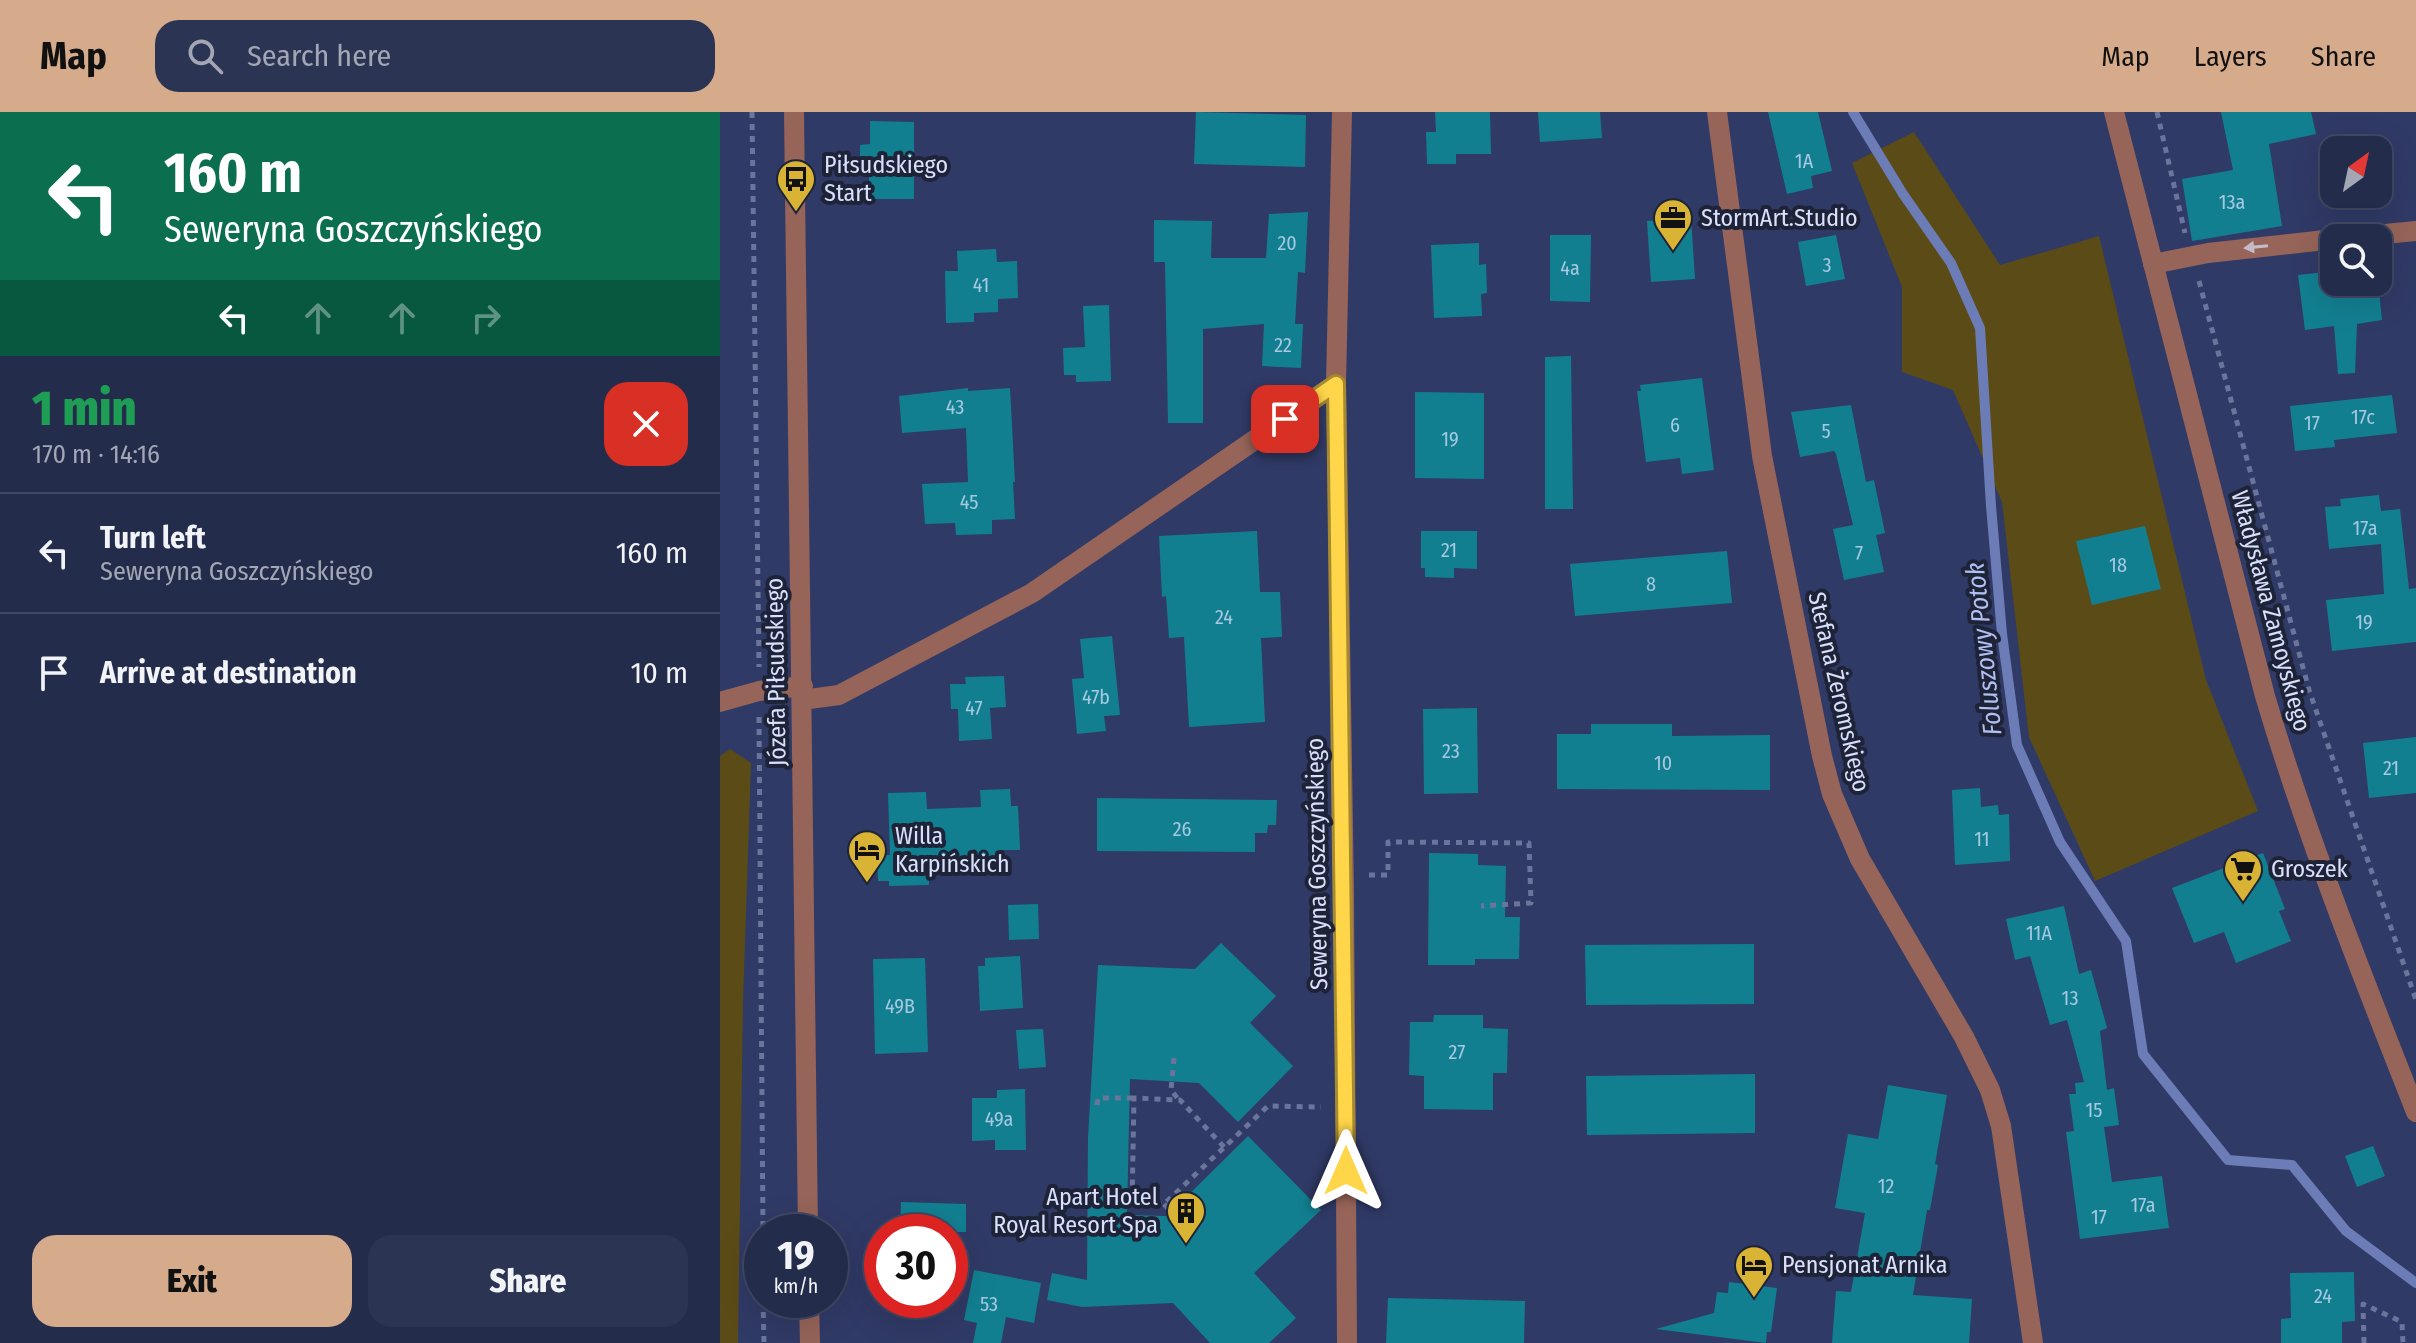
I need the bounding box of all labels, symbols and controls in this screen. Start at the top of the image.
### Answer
search box [155,20,715,92]
text: Map [40,33,107,79]
icon: search [183,34,227,78]
text: Search here [247,38,391,74]
text: Map [2101,40,2150,73]
text: Layers [2194,40,2267,73]
text: Share [2311,40,2376,73]
north arrow [2320,136,2392,208]
map controls [2320,136,2392,296]
text: 160 m [164,140,302,207]
icon: left [32,144,136,248]
house number: 1A [1795,149,1814,173]
place label: Piłsudskiego Start [824,151,948,207]
bus stop icon: Piłsudskiego Start [775,158,817,213]
house number: 13a [2219,190,2245,214]
office icon: StormArt.Studio [1652,197,1694,252]
place label: StormArt.Studio [1701,204,1858,232]
text: Seweryna Goszczyńskiego [164,208,543,252]
button: search [2320,224,2392,296]
house number: 20 [1277,231,1297,255]
one-way arrow [2244,241,2269,254]
house number: 3 [1822,253,1832,277]
house number: 4a [1560,256,1580,280]
house number: 41 [973,273,989,297]
icon: left [212,296,256,340]
icon: ahead [296,296,340,340]
icon: ahead [380,296,424,340]
icon: right [464,296,508,340]
house number: 22 [1274,333,1292,357]
text: 1 min [32,380,136,438]
button: close [604,382,688,466]
pin [1251,385,1319,453]
house number: 43 [946,395,964,419]
icon: arrive [1263,397,1307,441]
house number: 17c [2351,405,2375,429]
house number: 17 [2304,411,2320,435]
house number: 6 [1670,413,1680,437]
house number: 5 [1821,419,1831,443]
house number: 19 [1441,427,1459,451]
text: 170 m · 14:16 [32,439,160,470]
street label: Władysława Zamoyskiego [2225,488,2317,734]
house number: 45 [960,490,978,514]
house number: 17a [2352,516,2378,540]
text: Turn left [100,520,206,556]
icon: left [32,531,76,575]
text: 160 m [616,535,688,571]
house number: 21 [1441,538,1457,562]
house number: 7 [1855,541,1863,565]
house number: 18 [2109,553,2127,577]
text: Seweryna Goszczyńskiego [100,556,373,587]
water label: Foluszowy Potok [1959,561,2009,737]
house number: 8 [1646,572,1656,596]
street label: Józefa Piłsudskiego [760,577,792,767]
street label: Stefana Żeromskiego [1802,589,1876,795]
house number: 24 [1215,605,1233,629]
house number: 19 [2355,610,2373,634]
icon: arrive [32,651,76,695]
text: Arrive at destination [100,655,357,691]
text: 10 m [631,655,688,691]
house number: 47b [1082,685,1110,709]
house number: 47 [965,696,983,720]
street label: Seweryna Goszczyńskiego [1301,738,1333,990]
house number: 23 [1442,739,1460,763]
house number: 10 [1654,751,1672,775]
house number: 21 [2383,756,2399,780]
house number: 26 [1173,817,1191,841]
place label: Willa Karpińskich [895,822,1010,878]
house number: 11 [1974,827,1990,851]
hotel icon: Willa Karpińskich [846,829,888,884]
supermarket icon: Groszek [2222,848,2264,903]
place label: Groszek [2271,855,2348,883]
house number: 11A [2026,921,2052,945]
house number: 13 [2062,986,2078,1010]
house number: 49B [885,994,915,1018]
house number: 27 [1449,1040,1465,1064]
house number: 15 [2086,1098,2102,1122]
house number: 49a [985,1107,1013,1131]
position arrow [1304,1129,1388,1213]
house number: 12 [1878,1174,1894,1198]
place label: Apart Hotel Royal Resort Spa [993,1183,1158,1239]
building icon: Apart Hotel Royal Resort Spa [1165,1190,1207,1245]
house number: 17a [2130,1193,2156,1217]
house number: 17 [2091,1205,2107,1229]
speed limit sign: 30 [864,1214,968,1318]
text: 19 [777,1232,815,1280]
button: Exit [32,1235,352,1327]
button: Share [368,1235,688,1327]
hotel icon: Pensjonat Arnika [1733,1244,1775,1299]
place label: Pensjonat Arnika [1782,1251,1947,1279]
text: km/h [774,1274,818,1298]
house number: 24 [2314,1284,2332,1308]
house number: 53 [980,1292,998,1316]

